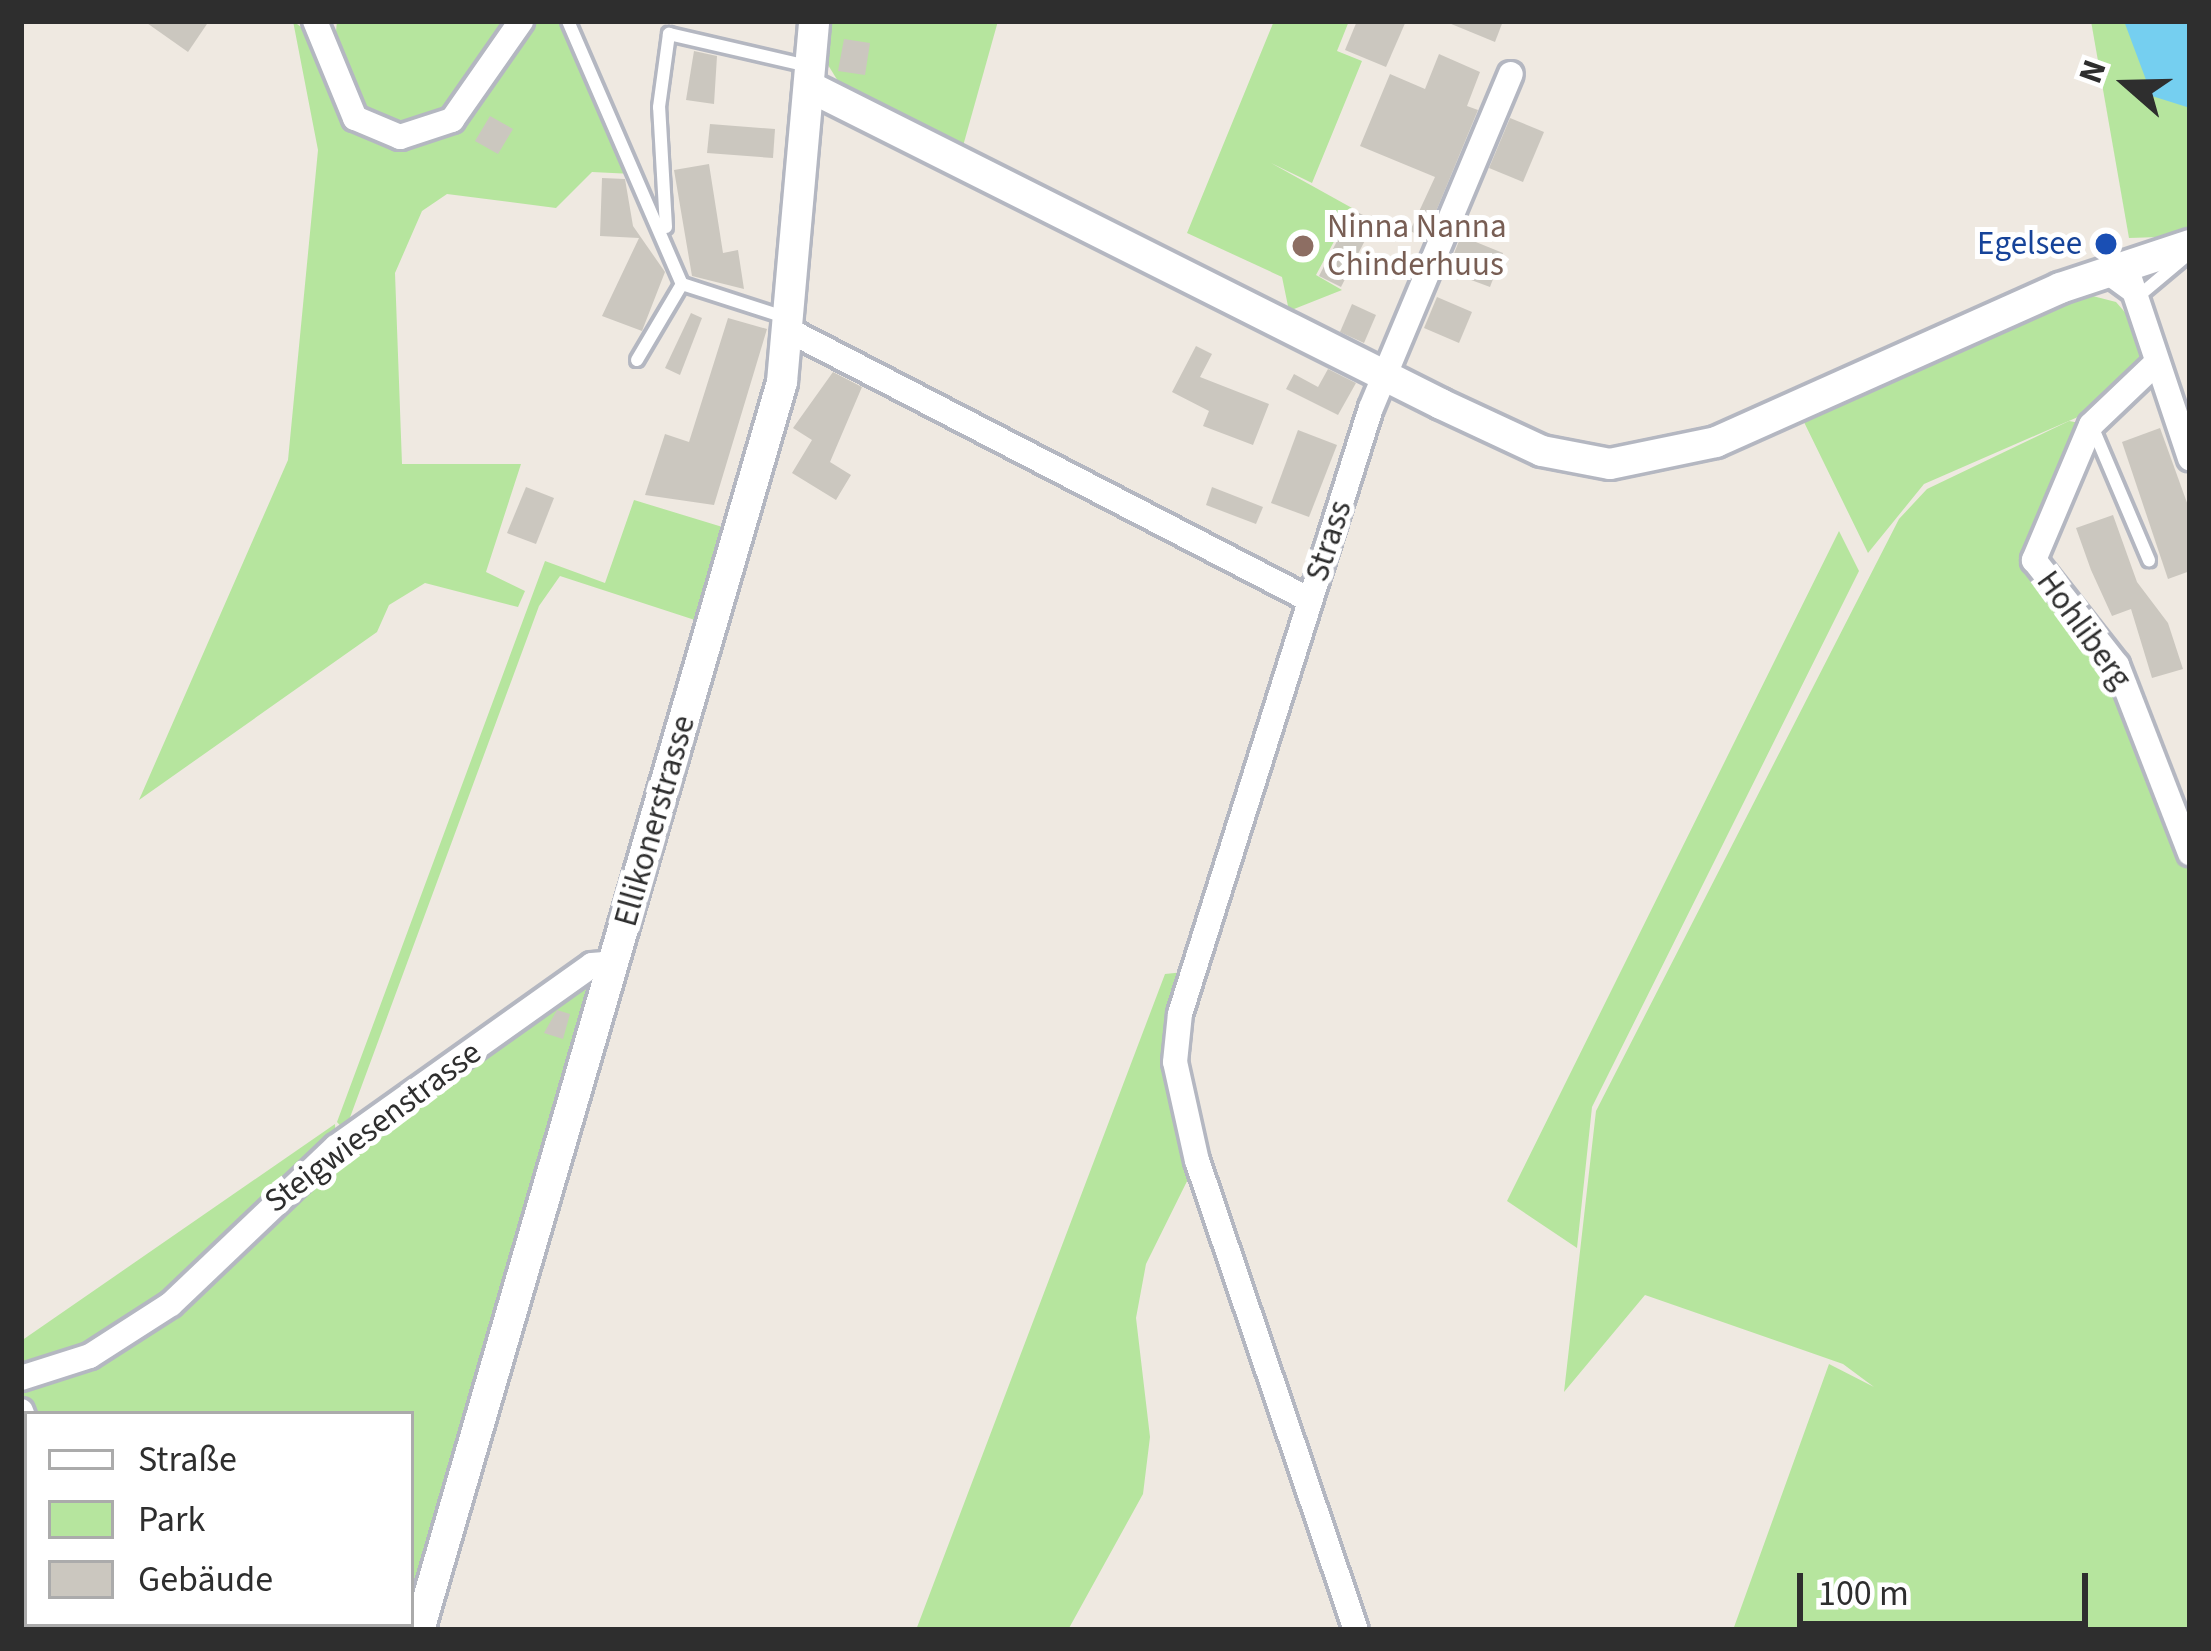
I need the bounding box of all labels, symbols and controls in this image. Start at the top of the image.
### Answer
north arrow [2067,24,2187,144]
text: N [2067,53,2119,90]
place label: Ninna Nanna Chinderhuus [1327,207,1507,285]
place label: Egelsee [1977,224,2082,264]
marker: Egelsee [2093,231,2119,257]
marker: Ninna Nanna Chinderhuus [1290,233,1316,259]
street label: Strass [1297,495,1361,587]
street label: Hohliberg [2028,563,2140,697]
street label: Ellikonerstrasse [606,711,704,931]
street label: Steigwiesenstrasse [257,1033,489,1221]
legend [24,1411,414,1627]
text: Straße [138,1434,237,1485]
text: Park [138,1494,205,1545]
scale bar [1803,1549,2094,1623]
text: Gebäude [138,1554,273,1605]
text: 100 m [1818,1568,1909,1619]

